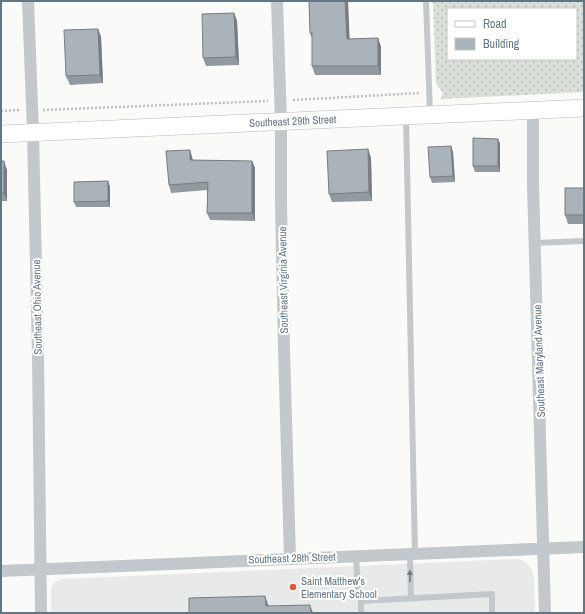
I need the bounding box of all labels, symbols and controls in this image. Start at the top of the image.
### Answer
legend [447,8,577,60]
text: Road [483,16,507,32]
text: Building [483,36,520,52]
street label: Southeast 29th Street [249,112,337,130]
street label: Southeast Virginia Avenue [275,226,291,334]
street label: Southeast Ohio Avenue [29,259,45,355]
street label: Southeast Maryland Avenue [530,304,548,418]
street label: Southeast 28th Street [248,549,336,567]
one-way arrow [407,570,414,582]
place label: Saint Matthew's Elementary School [301,574,377,601]
marker: Saint Matthew's Elementary School [288,582,298,592]

